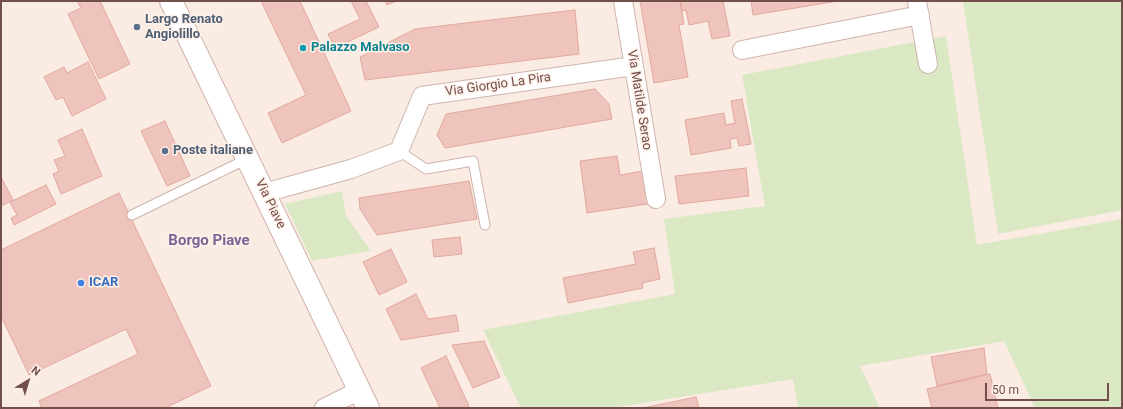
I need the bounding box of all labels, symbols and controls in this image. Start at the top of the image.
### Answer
place label: Largo Renato Angiolillo [145,12,223,43]
marker: Largo Renato Angiolillo [132,22,142,32]
place label: Palazzo Malvaso [311,40,410,56]
marker: Palazzo Malvaso [298,43,308,53]
street label: Via Matilde Serao [623,49,655,151]
street label: Via Giorgio La Pira [444,70,552,100]
place label: Poste italiane [173,143,253,159]
marker: Poste italiane [160,146,170,156]
street label: Via Piave [251,177,289,231]
district label: Borgo Piave [168,232,250,250]
place label: ICAR [89,275,118,291]
marker: ICAR [76,278,86,288]
north arrow [8,361,48,401]
text: N [29,364,43,379]
scale bar [987,375,1111,401]
text: 50 m [992,383,1019,397]

